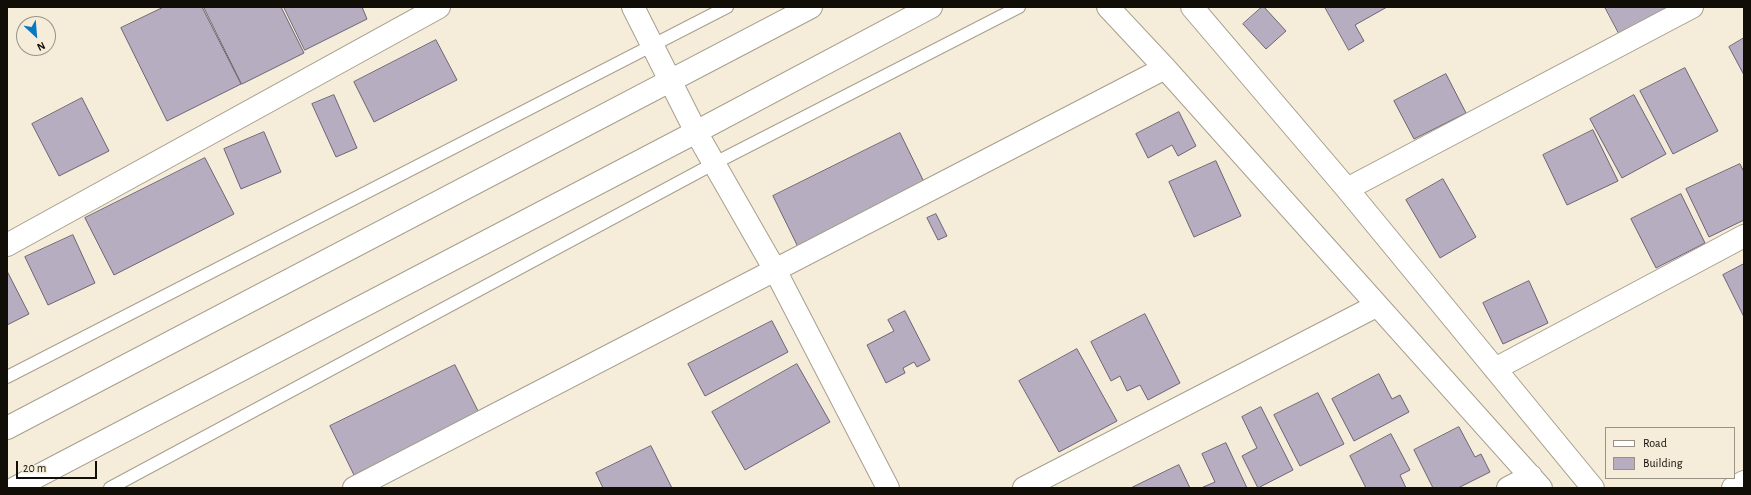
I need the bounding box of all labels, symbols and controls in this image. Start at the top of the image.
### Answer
north arrow [16,16,56,56]
text: N [35,40,47,53]
legend [1605,427,1735,479]
text: Road [1643,437,1667,449]
scale bar [18,453,99,479]
text: Building [1643,457,1683,469]
text: 20 m [23,462,46,474]

